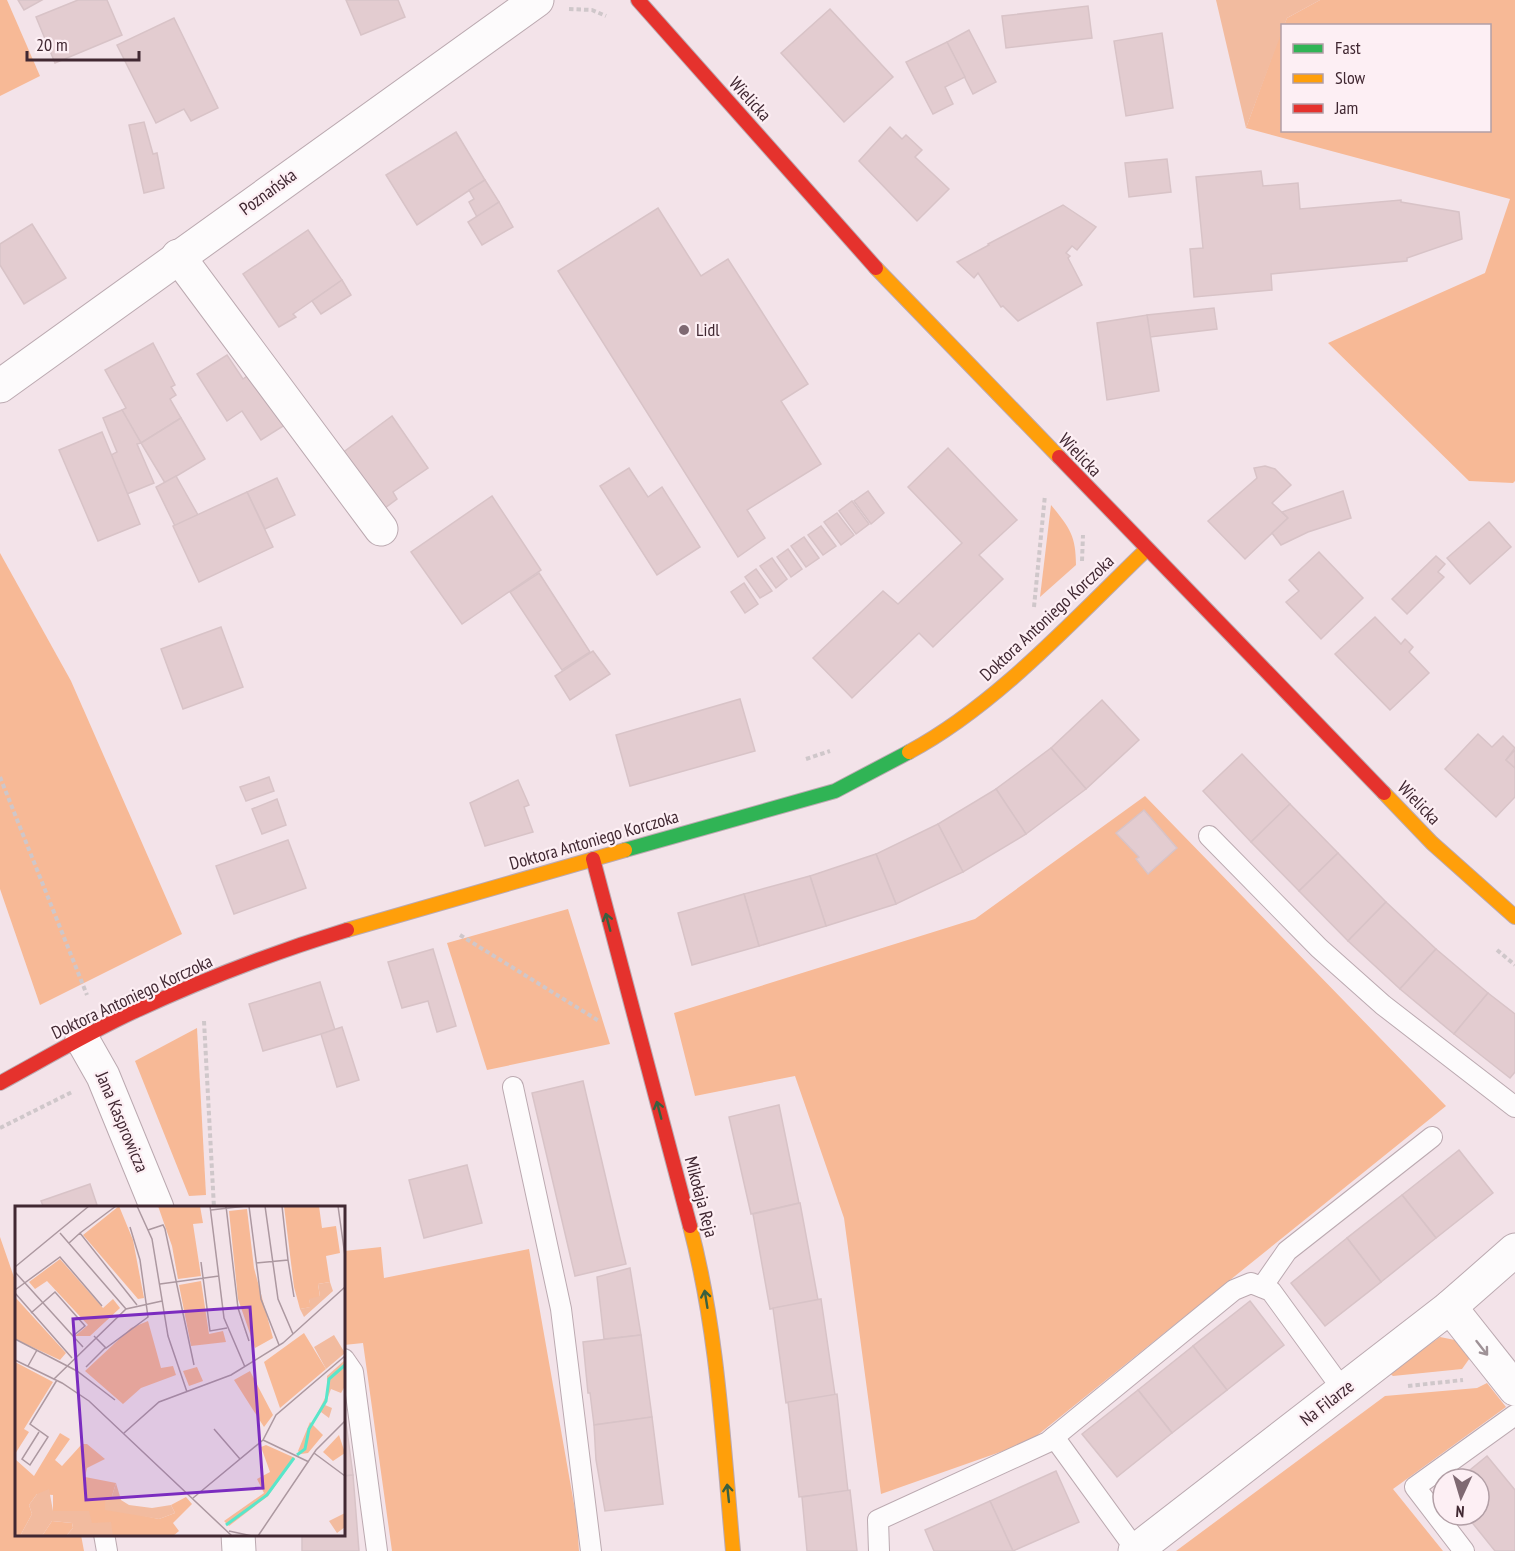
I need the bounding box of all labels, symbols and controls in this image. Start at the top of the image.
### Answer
scale bar [27,24,140,62]
legend [1281,24,1491,132]
text: 20 m [36,33,68,56]
text: Fast [1335,36,1361,59]
text: Slow [1335,66,1366,89]
street label: Wielicka [724,72,776,126]
text: Jam [1334,96,1358,119]
street label: Poznańska [235,163,301,220]
place label: Lidl [696,318,720,341]
marker: Lidl [677,323,691,337]
street label: Wielicka [1054,428,1107,481]
street label: Doktora Antoniego Korczoka [975,550,1119,686]
street label: Wielicka [1393,776,1446,829]
street label: Doktora Antoniego Korczoka [507,804,681,875]
one-way arrow [602,912,614,931]
street label: Doktora Antoniego Korczoka [48,949,216,1044]
street label: Jana Kasprowicza [91,1067,154,1176]
one-way arrow [652,1101,664,1120]
street label: Mikołaja Reja [680,1154,723,1240]
inset map [15,1206,345,1536]
one-way arrow [700,1290,711,1310]
one-way arrow [1476,1340,1489,1356]
street label: Na Filarze [1295,1374,1358,1431]
north arrow [1431,1467,1491,1527]
one-way arrow [722,1483,733,1503]
text: N [1455,1502,1465,1522]

